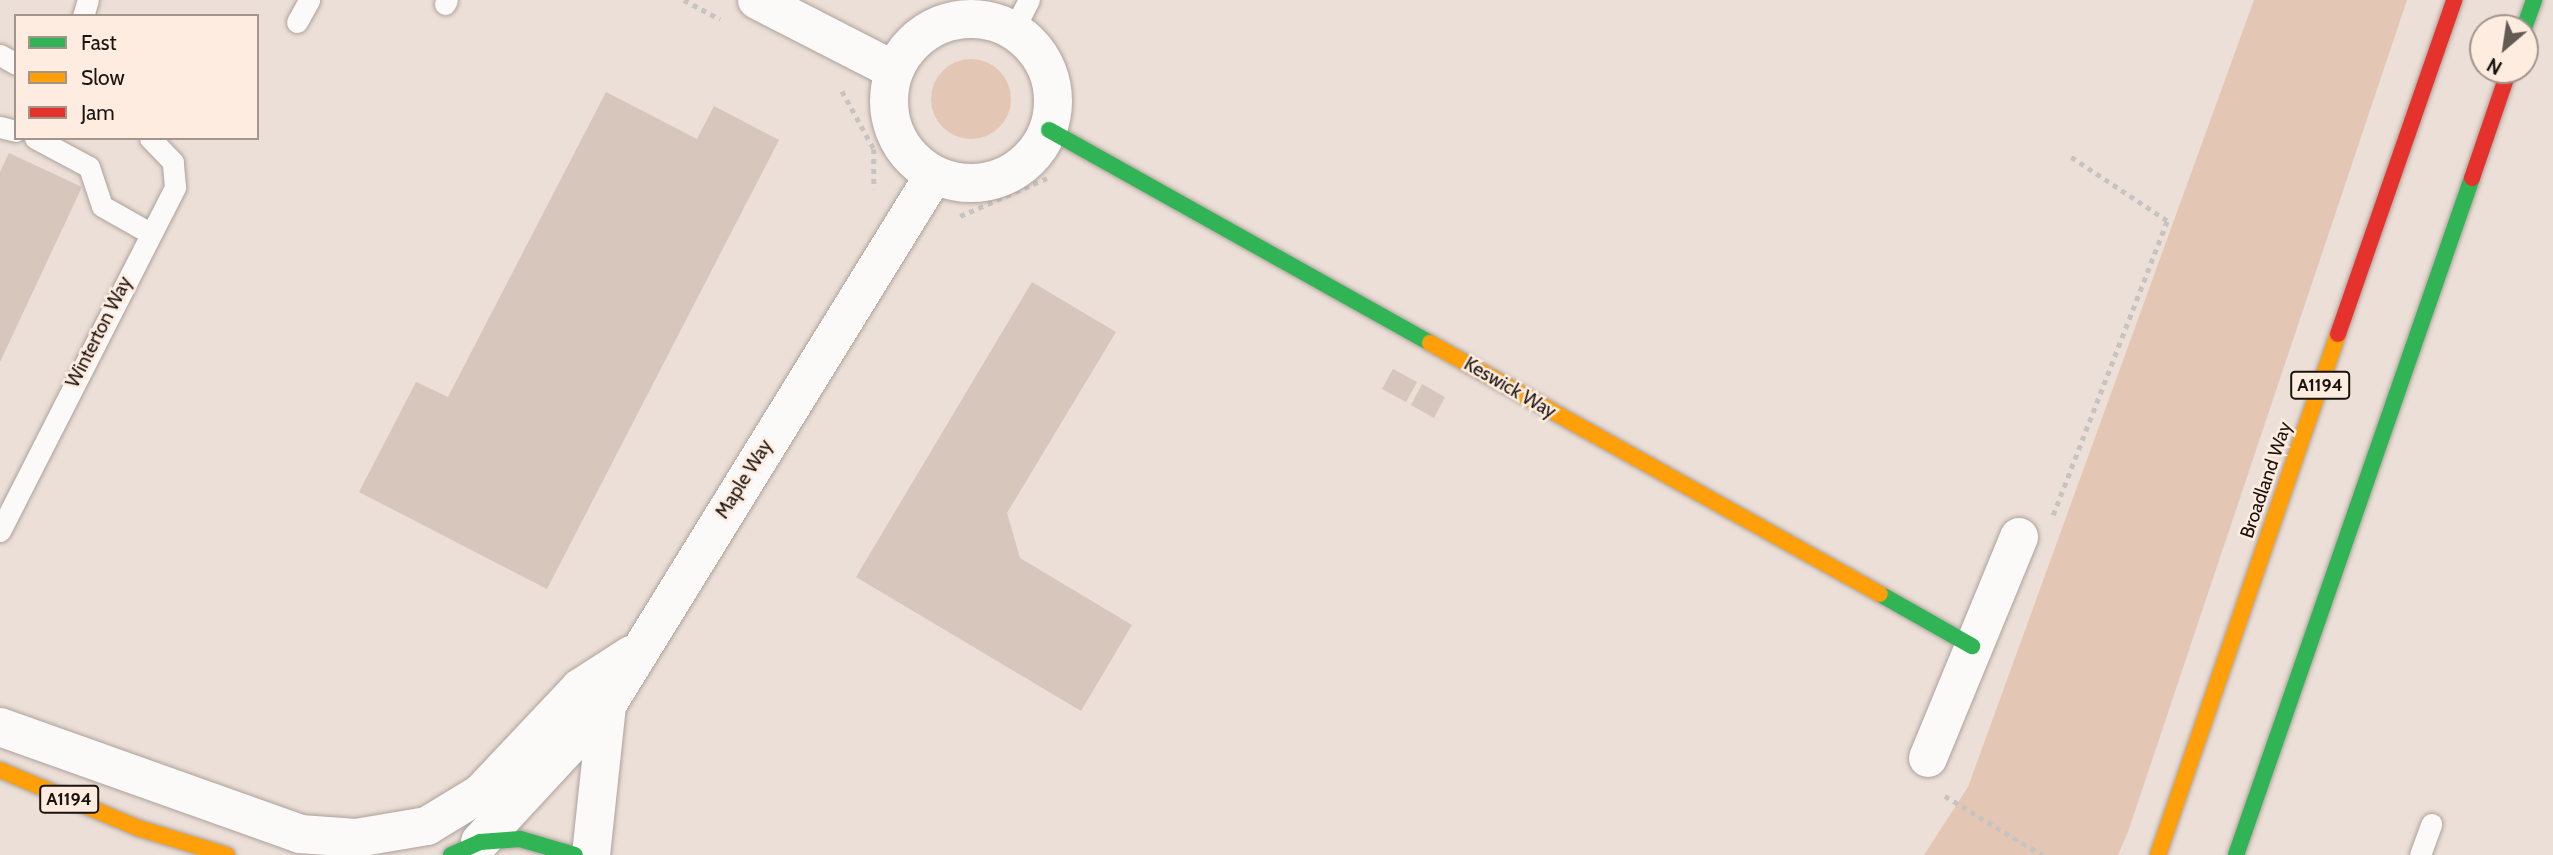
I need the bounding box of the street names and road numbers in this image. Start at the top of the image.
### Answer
street label: Winterton Way [61,273,137,391]
street label: Keswick Way [1460,353,1560,423]
road number: A1194 [2288,370,2352,400]
street label: Broadland Way [2235,419,2297,541]
street label: Maple Way [711,435,777,523]
road number: A1194 [38,784,100,814]

